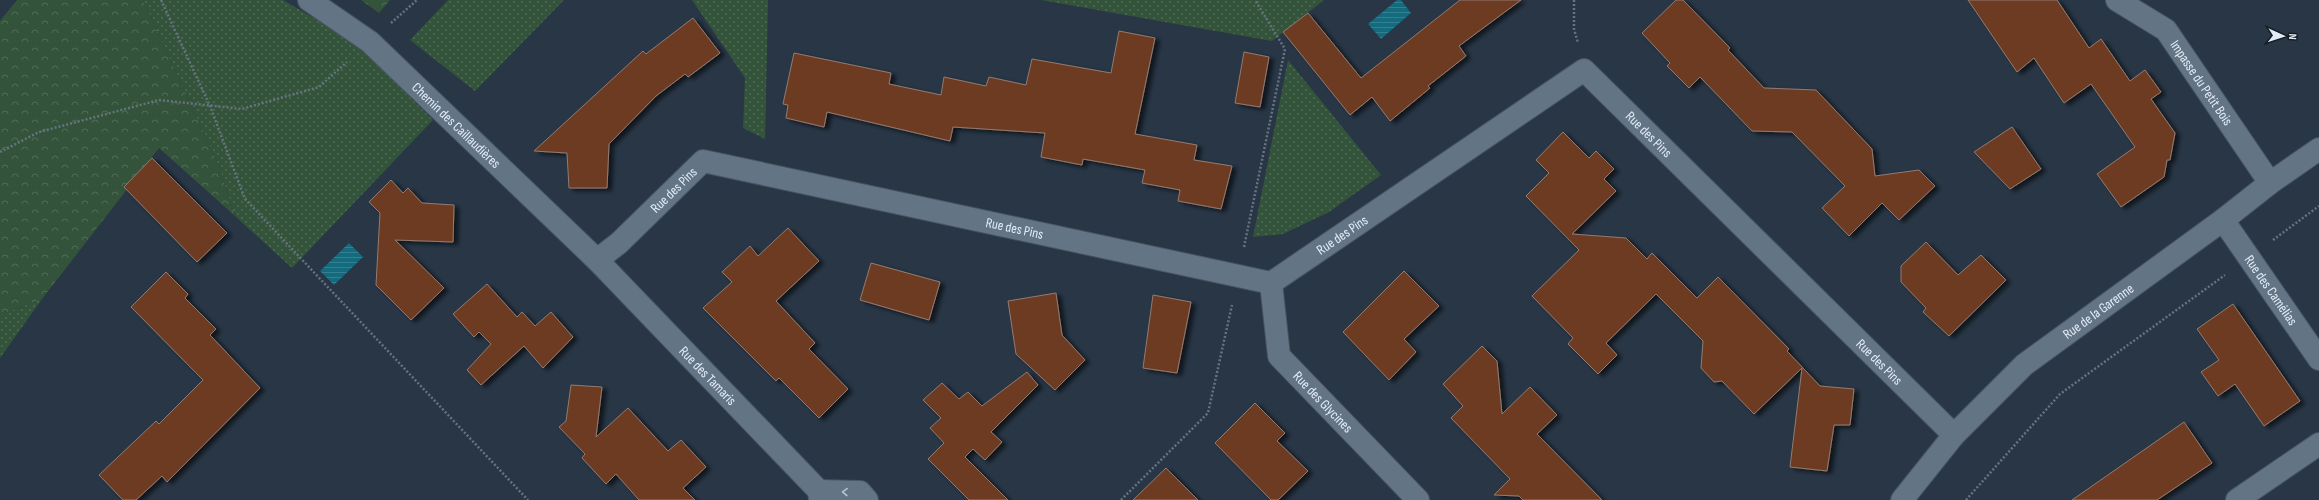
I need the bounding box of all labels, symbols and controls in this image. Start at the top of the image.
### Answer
north arrow [2263,16,2303,56]
text: N [2286,33,2299,40]
street label: Impasse du Petit Bois [2166,37,2236,129]
street label: Chemin des Caillaudières [408,79,504,172]
street label: Rue des Pins [1622,108,1675,161]
street label: Rue des Pins [647,164,701,217]
street label: Rue des Pins [1313,212,1371,259]
street label: Rue des Pins [984,214,1045,243]
street label: Rue des Camélias [2241,252,2301,329]
street label: Rue de la Garenne [2060,280,2137,343]
street label: Rue des Pins [1852,335,1906,389]
street label: Rue des Tamaris [675,343,740,409]
street label: Rue des Glycines [1289,368,1356,436]
one-way arrow [842,487,848,496]

